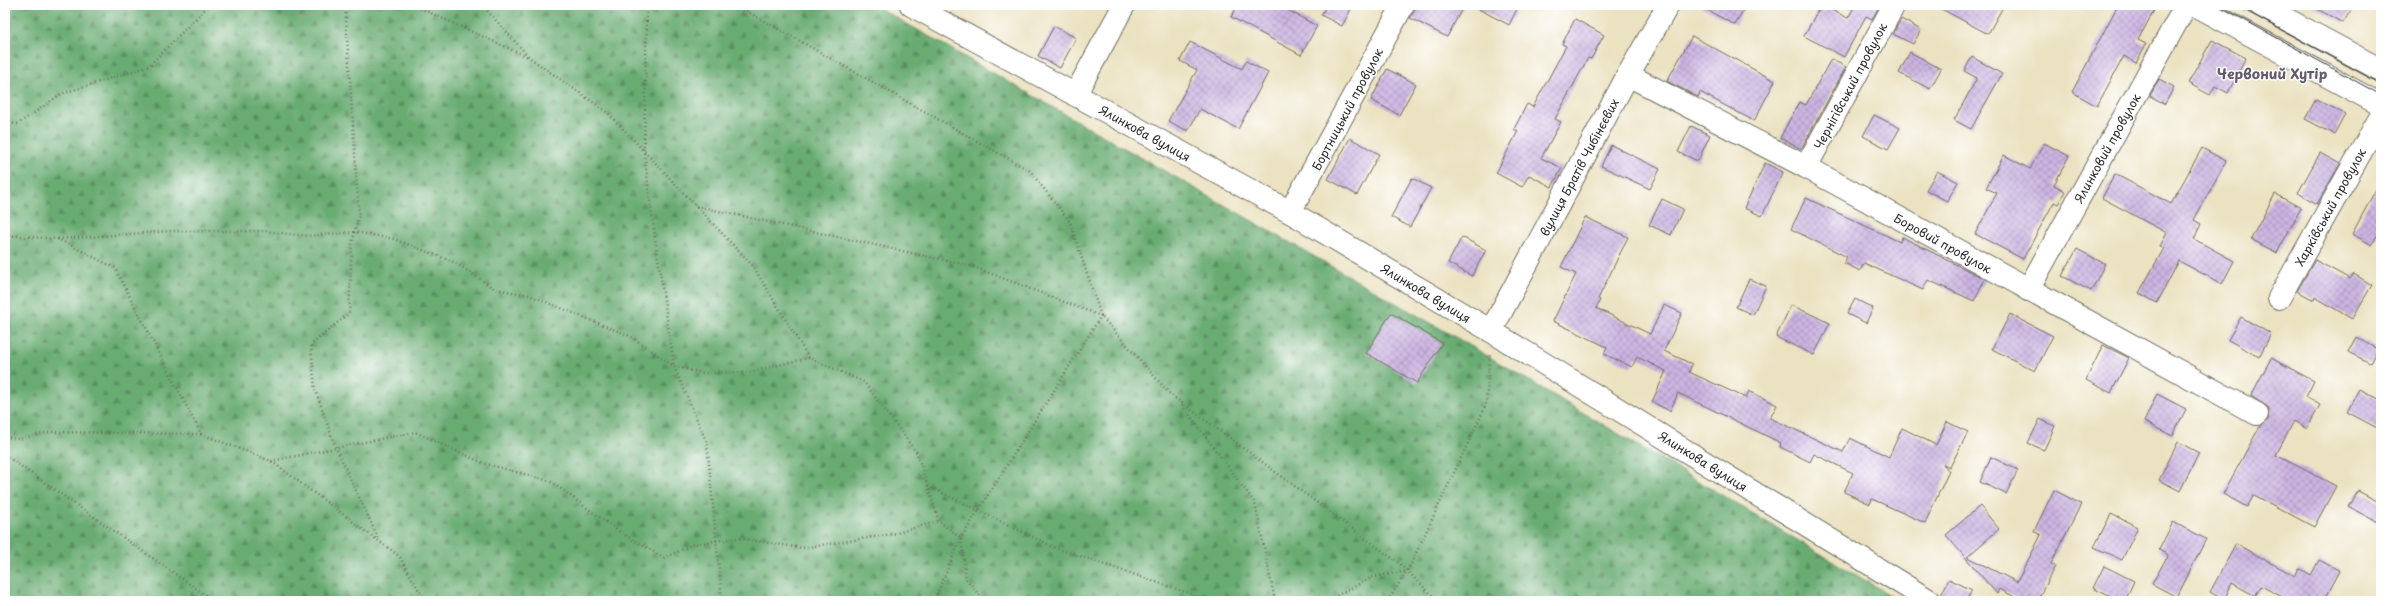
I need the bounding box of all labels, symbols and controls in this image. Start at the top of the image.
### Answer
street label: Чернігівський провулок [1809,19,1891,153]
street label: Бортницький провулок [1307,44,1387,173]
district label: Червоний Хутір [2217,63,2328,84]
street label: Ялинковий провулок [2069,89,2145,206]
street label: вулиця Братів Чибінєєвих [1535,95,1623,239]
street label: Ялинкова вулиця [1096,100,1194,166]
street label: Харківський провулок [2290,144,2370,269]
street label: Боровий провулок [1891,209,1996,278]
street label: Ялинкова вулиця [1378,259,1474,327]
street label: Ялинкова вулиця [1655,426,1751,496]

